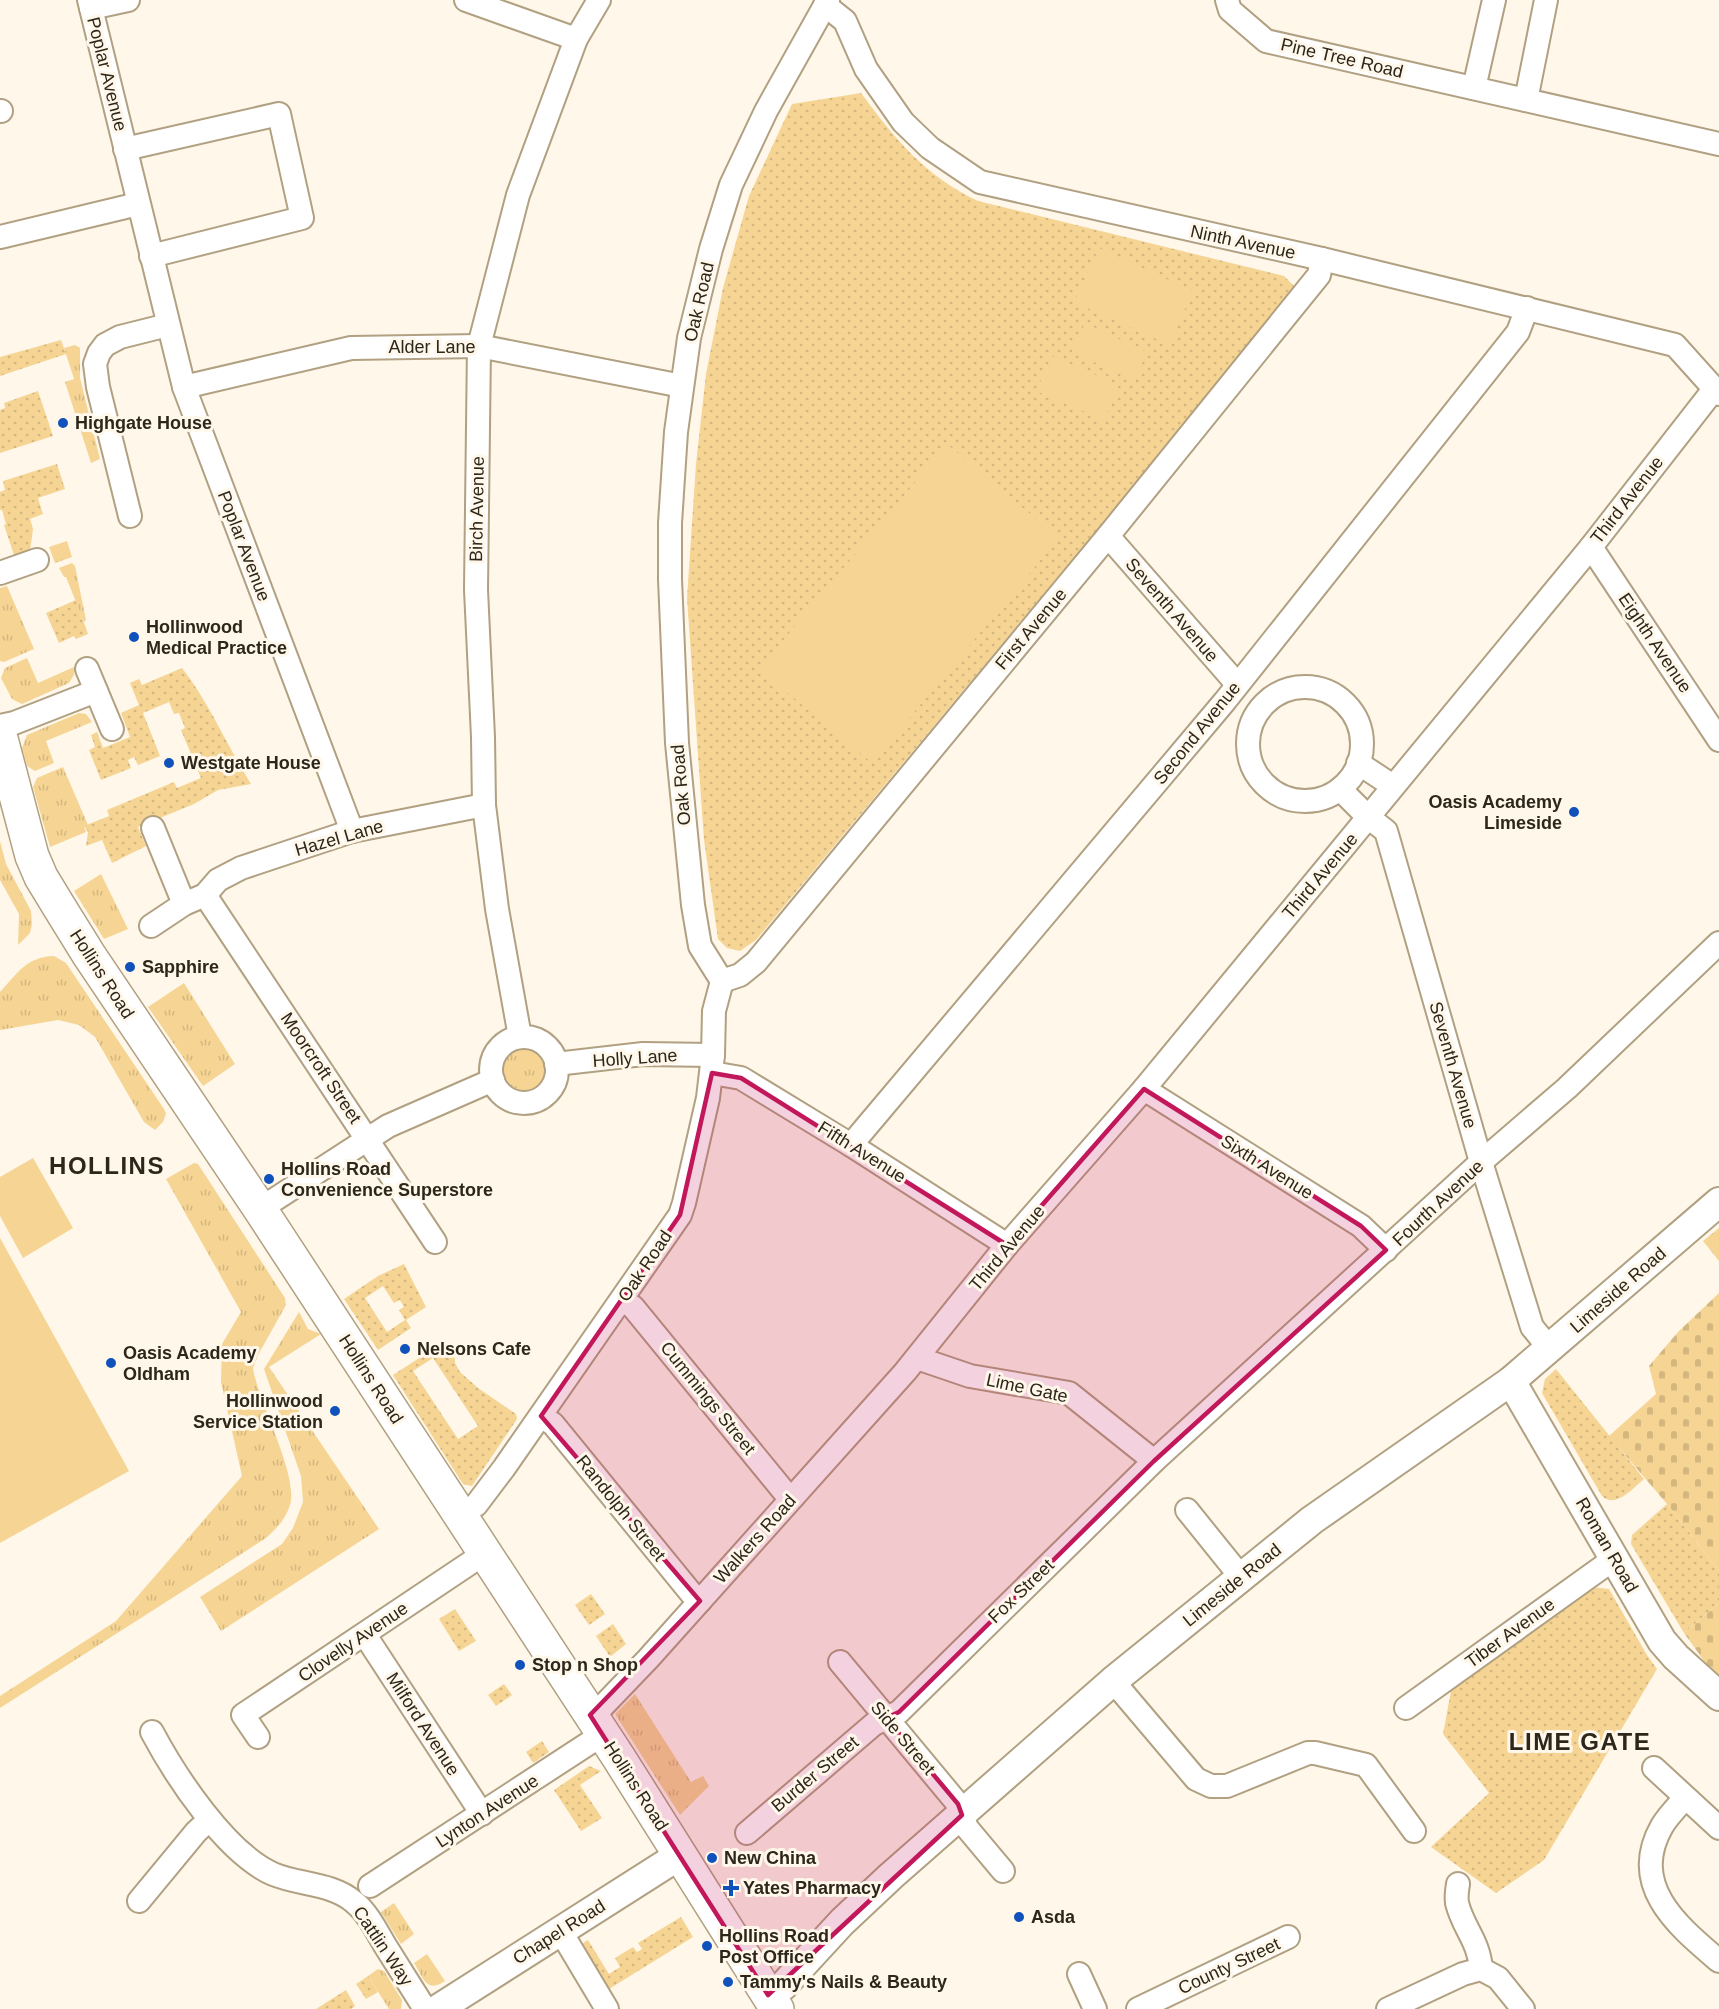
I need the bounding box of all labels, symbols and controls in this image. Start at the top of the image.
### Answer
street label: Poplar Avenue [83,15,131,133]
street label: Pine Tree Road [1279,34,1405,82]
street label: Ninth Avenue [1189,221,1297,263]
street label: Oak Road [680,260,718,344]
street label: Alder Lane [388,337,476,357]
place label: Highgate House [75,413,212,433]
marker: Highgate House [56,416,70,430]
street label: Third Avenue [1587,452,1667,548]
street label: Birch Avenue [466,456,488,562]
street label: Poplar Avenue [214,488,274,604]
street label: Seventh Avenue [1122,554,1222,666]
street label: First Avenue [991,584,1071,674]
street label: Eighth Avenue [1614,589,1696,697]
place label: Hollinwood Medical Practice [146,617,287,658]
marker: Hollinwood Medical Practice [127,630,141,644]
street label: Second Avenue [1150,678,1244,788]
street label: Oak Road [668,744,694,826]
place label: Westgate House [181,753,321,773]
marker: Westgate House [162,756,176,770]
place label: Oasis Academy Limeside [1429,792,1562,833]
marker: Oasis Academy Limeside [1567,805,1581,819]
street label: Hazel Lane [292,816,386,860]
street label: Third Avenue [1278,829,1362,923]
street label: Hollins Road [66,926,138,1022]
place label: Sapphire [142,957,219,977]
marker: Sapphire [123,960,137,974]
street label: Seventh Avenue [1425,999,1481,1131]
street label: Moorcroft Street [277,1009,365,1127]
street label: Holly Lane [592,1045,678,1071]
street label: Fifth Avenue [814,1117,910,1187]
street label: Sixth Avenue [1217,1131,1317,1203]
district label: HOLLINS [49,1152,165,1179]
street label: Fourth Avenue [1388,1156,1488,1250]
place label: Hollins Road Convenience Superstore [281,1159,493,1200]
marker: Hollins Road Convenience Superstore [262,1172,276,1186]
street label: Third Avenue [965,1201,1049,1295]
street label: Oak Road [614,1227,676,1305]
street label: Limeside Road [1566,1243,1670,1337]
street label: Hollins Road [335,1331,407,1427]
street label: Cummings Street [656,1338,760,1458]
place label: Nelsons Cafe [417,1339,531,1359]
marker: Nelsons Cafe [398,1342,412,1356]
place label: Oasis Academy Oldham [123,1343,256,1384]
marker: Oasis Academy Oldham [104,1356,118,1370]
street label: Lime Gate [984,1370,1070,1406]
place label: Hollinwood Service Station [193,1391,323,1432]
marker: Hollinwood Service Station [328,1404,342,1418]
street label: Randolph Street [572,1451,670,1565]
street label: Walkers Road [710,1491,800,1587]
street label: Roman Road [1572,1494,1642,1596]
street label: Limeside Road [1179,1539,1285,1631]
street label: Fox Street [984,1555,1058,1627]
street label: Tiber Avenue [1462,1594,1558,1672]
street label: Clovelly Avenue [294,1598,412,1686]
place label: Stop n Shop [532,1655,638,1675]
marker: Stop n Shop [513,1658,527,1672]
street label: Milford Avenue [382,1669,464,1779]
street label: Side Street [867,1697,939,1779]
district label: LIME GATE [1509,1728,1651,1755]
street label: Burder Street [768,1732,862,1816]
street label: Hollins Road [600,1738,672,1834]
street label: Lynton Avenue [432,1770,542,1852]
place label: New China [724,1848,817,1868]
marker: New China [705,1851,719,1865]
place label: Yates Pharmacy [743,1878,881,1898]
marker: Yates Pharmacy [724,1881,738,1895]
street label: Chapel Road [509,1896,609,1968]
street label: Cattlin Way [349,1903,417,1989]
place label: Asda [1031,1907,1076,1927]
marker: Asda [1012,1910,1026,1924]
place label: Hollins Road Post Office [719,1926,829,1967]
street label: County Street [1175,1934,1283,1998]
marker: Hollins Road Post Office [700,1939,714,1953]
place label: Tammy's Nails & Beauty [740,1972,947,1992]
marker: Tammy's Nails & Beauty [721,1975,735,1989]

